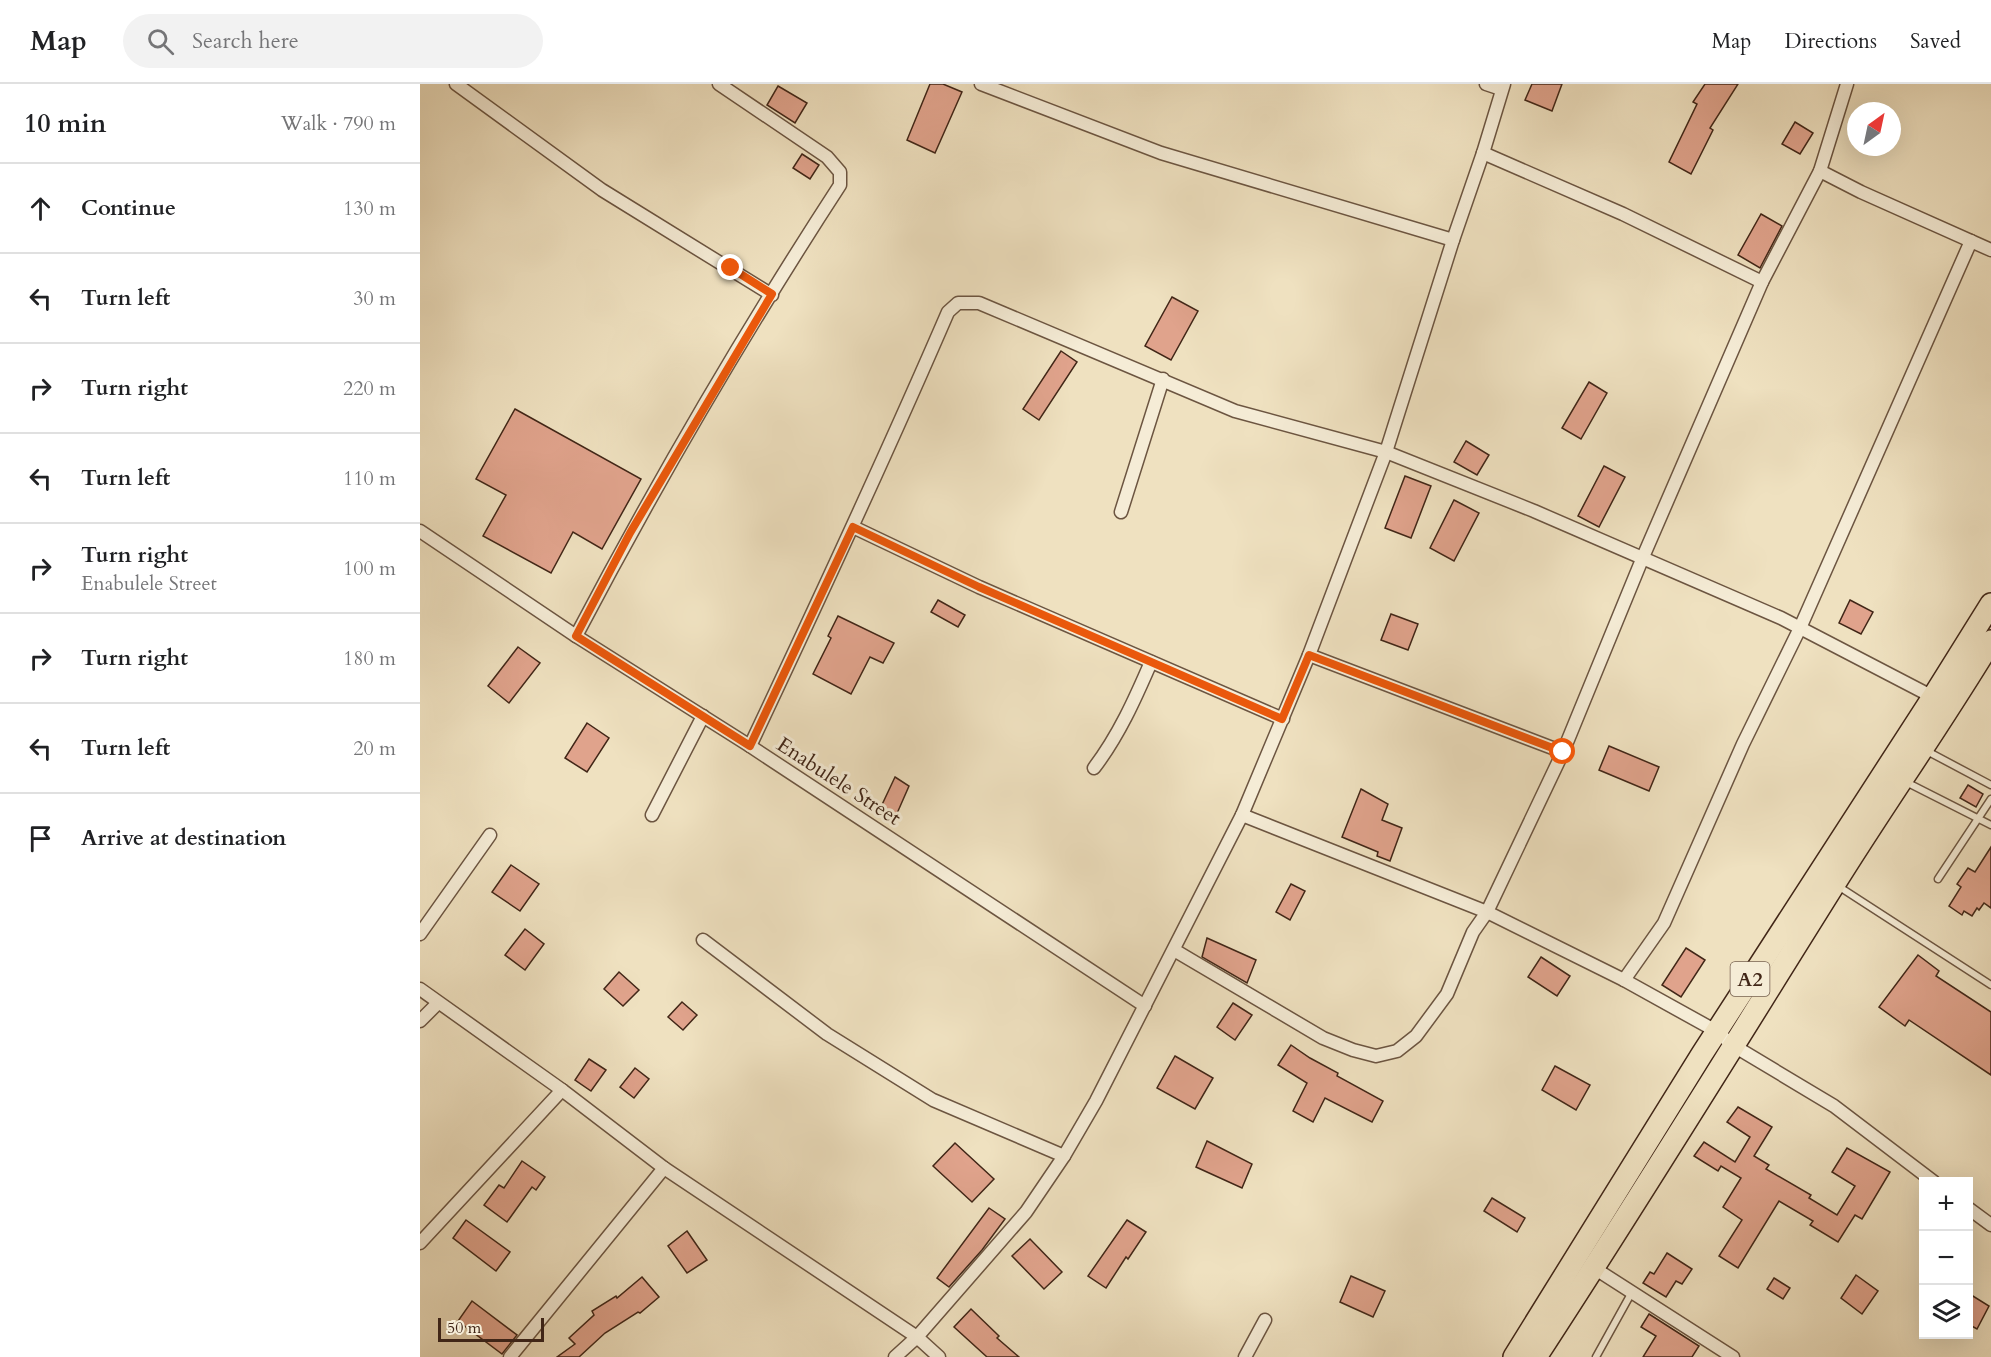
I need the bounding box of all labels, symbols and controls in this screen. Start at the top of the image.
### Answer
search box [123,14,543,68]
text: Map [30,22,87,60]
icon: search [144,25,177,58]
text: Search here [192,26,299,56]
text: Map [1711,27,1751,56]
text: Directions [1784,27,1877,56]
text: Saved [1910,27,1961,56]
north arrow [1847,102,1901,156]
text: 10 min [24,106,107,141]
text: Walk · 790 m [281,110,396,137]
icon: ahead [24,192,57,225]
text: Continue [81,193,176,223]
text: 130 m [343,195,396,222]
route end [717,254,743,280]
icon: left [24,282,57,315]
text: Turn left [81,283,170,313]
text: 30 m [353,285,396,312]
icon: right [24,372,57,405]
text: Turn right [81,373,188,403]
text: 220 m [343,375,396,402]
icon: left [24,462,57,495]
text: Turn left [81,463,170,493]
text: 110 m [343,465,396,492]
text: Turn right [81,540,188,570]
icon: right [24,552,57,585]
text: 100 m [343,555,396,582]
text: Enabulele Street [81,570,217,597]
icon: right [24,642,57,675]
text: Turn right [81,643,188,673]
text: 180 m [343,645,396,672]
street label: Enabulele Street [771,730,907,833]
icon: left [24,732,57,765]
text: Turn left [81,733,170,763]
text: 20 m [353,735,396,762]
route start [1549,738,1575,764]
icon: arrive [24,822,57,855]
text: Arrive at destination [81,823,286,853]
road number: A2 [1730,962,1770,996]
map controls [1919,1177,1973,1339]
button: + [1919,1177,1973,1231]
button: − [1919,1231,1973,1285]
button: layers [1919,1285,1973,1339]
scale bar [438,1315,544,1342]
text: 50 m [447,1317,481,1339]

